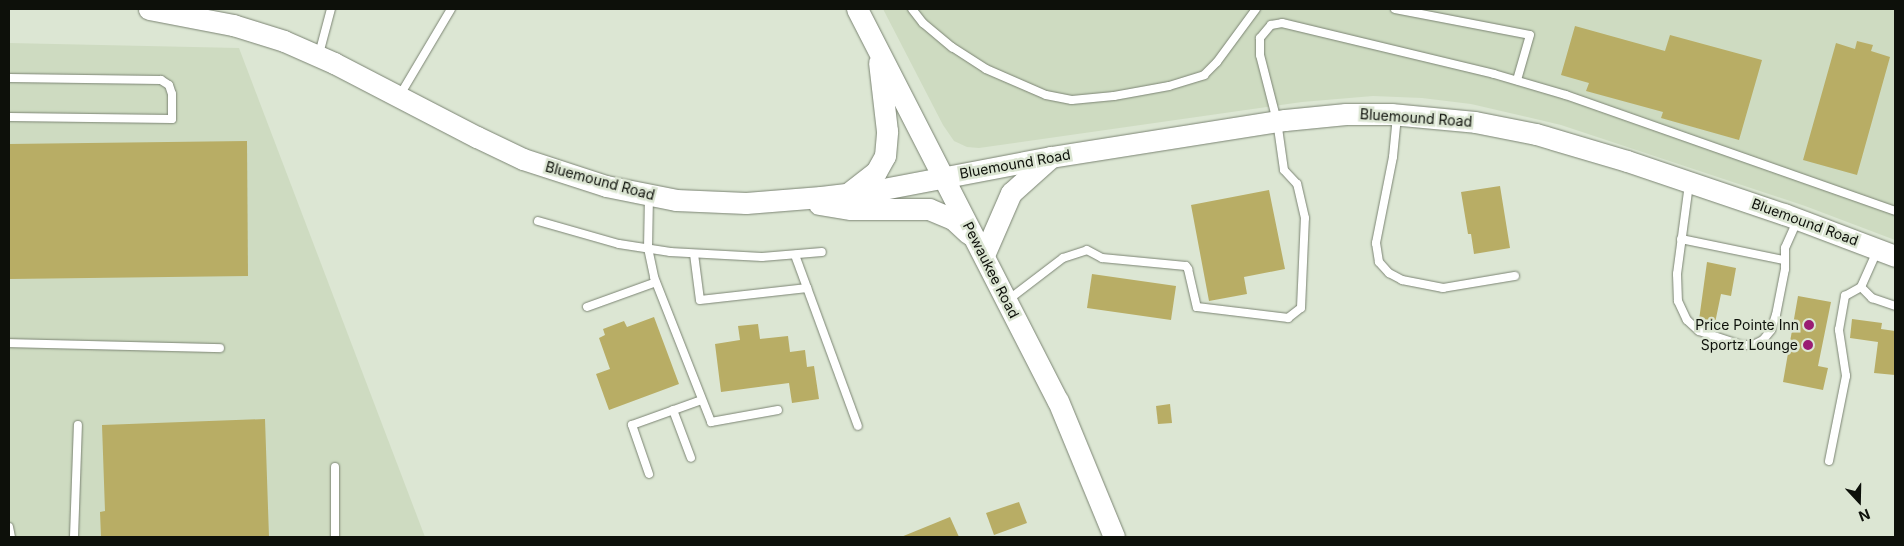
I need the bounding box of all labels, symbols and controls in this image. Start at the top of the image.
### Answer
street label: Bluemound Road [1359,106,1473,130]
street label: Bluemound Road [958,146,1072,182]
street label: Bluemound Road [544,158,656,204]
street label: Bluemound Road [1749,195,1861,249]
street label: Pewaukee Road [960,219,1022,321]
place label: Price Pointe Inn [1695,317,1799,333]
marker: Price Pointe Inn [1803,319,1815,331]
place label: Sportz Lounge [1701,337,1798,353]
marker: Sportz Lounge [1802,339,1814,351]
north arrow [1834,476,1884,526]
text: N [1857,506,1873,525]

